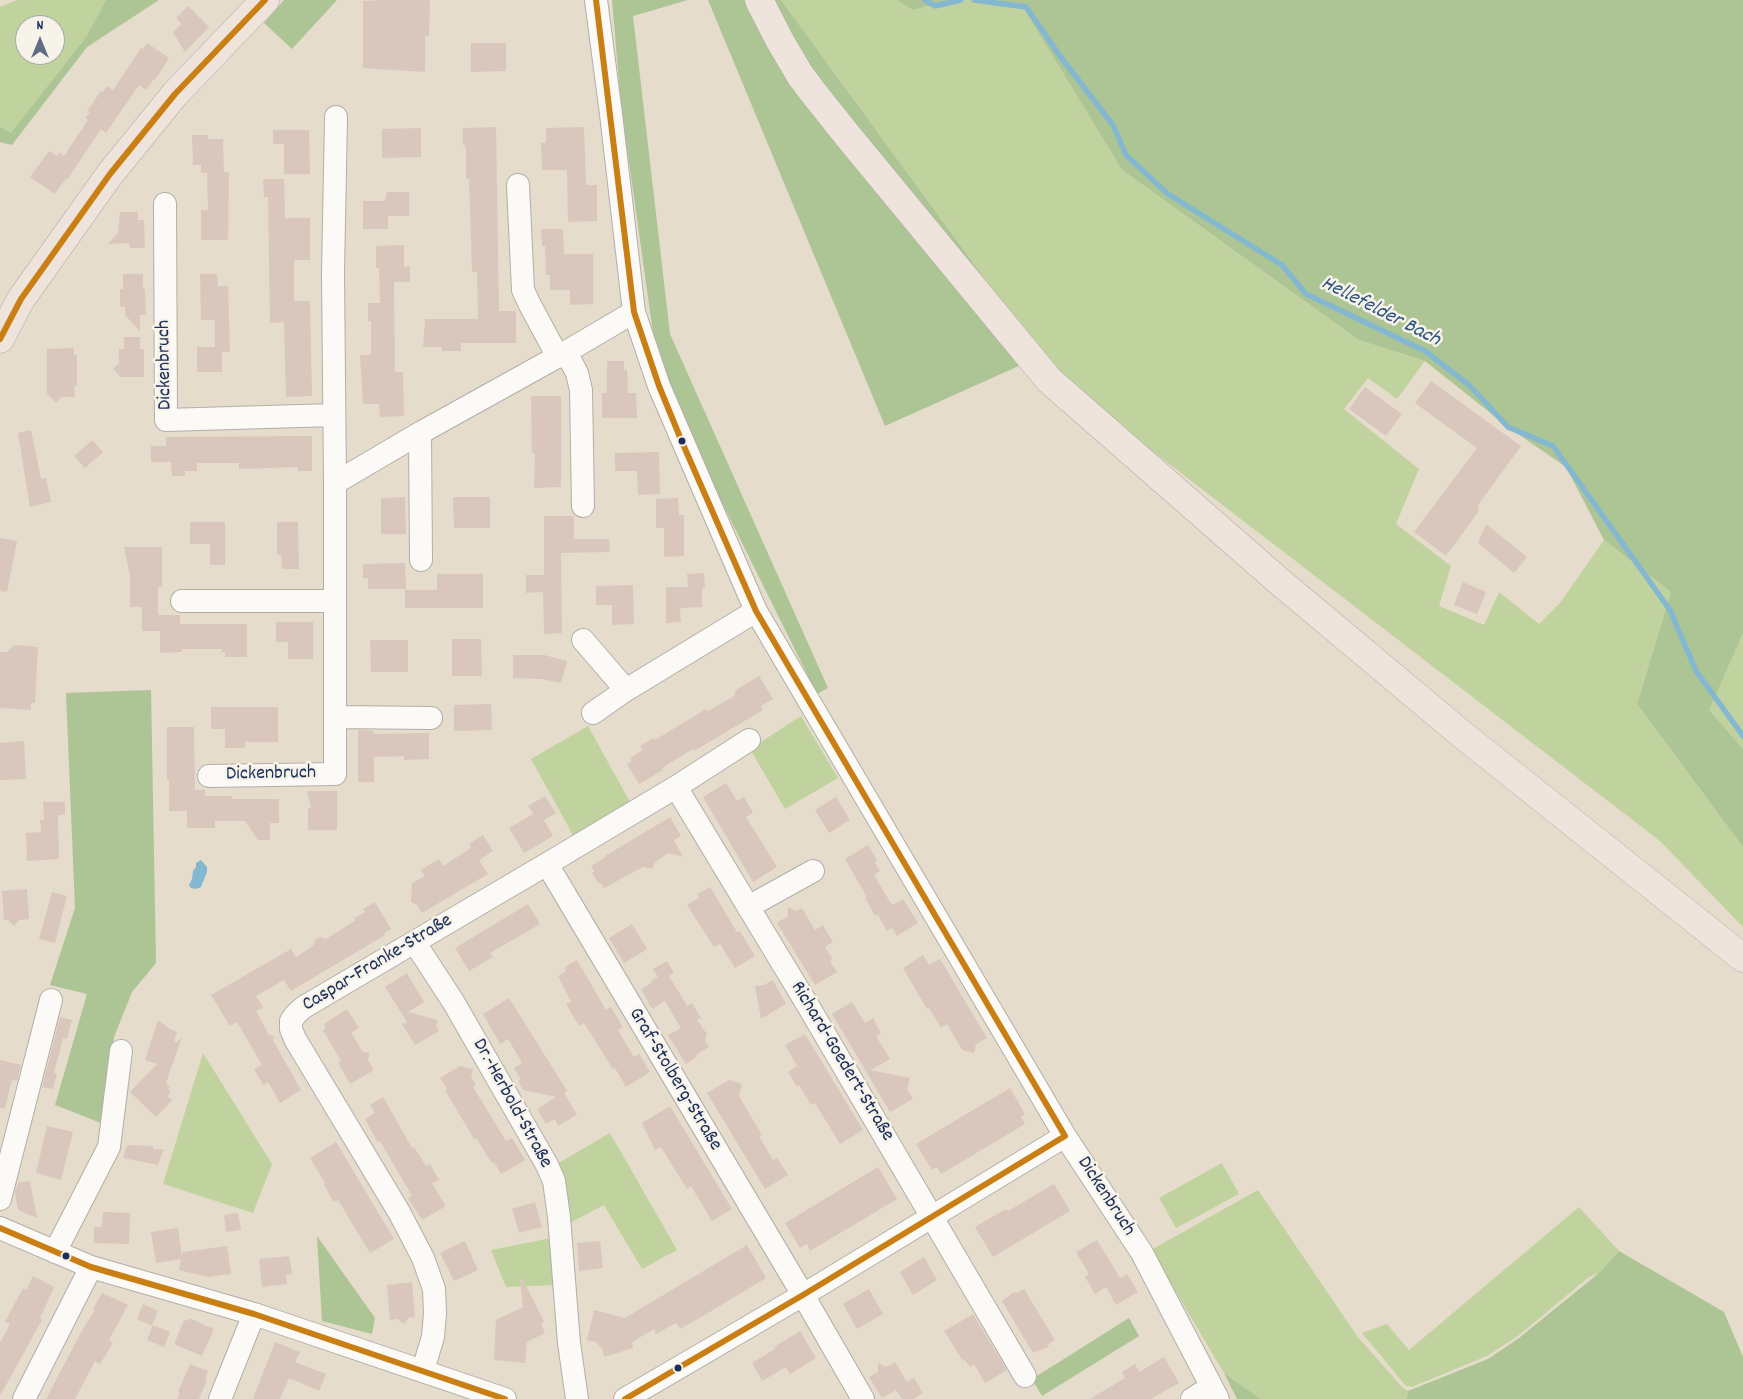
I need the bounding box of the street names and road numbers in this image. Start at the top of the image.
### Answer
street label: Dickenbruch [153,320,179,410]
street label: Dickenbruch [226,762,316,788]
street label: Caspar-Franke-Straße [299,910,457,1018]
street label: Richard-Goedert-Straße [784,978,898,1146]
street label: Graf-Stolberg-Straße [622,1004,726,1156]
street label: Dr.-Herbold-Straße [466,1035,556,1173]
street label: Dickenbruch [1070,1153,1140,1241]

